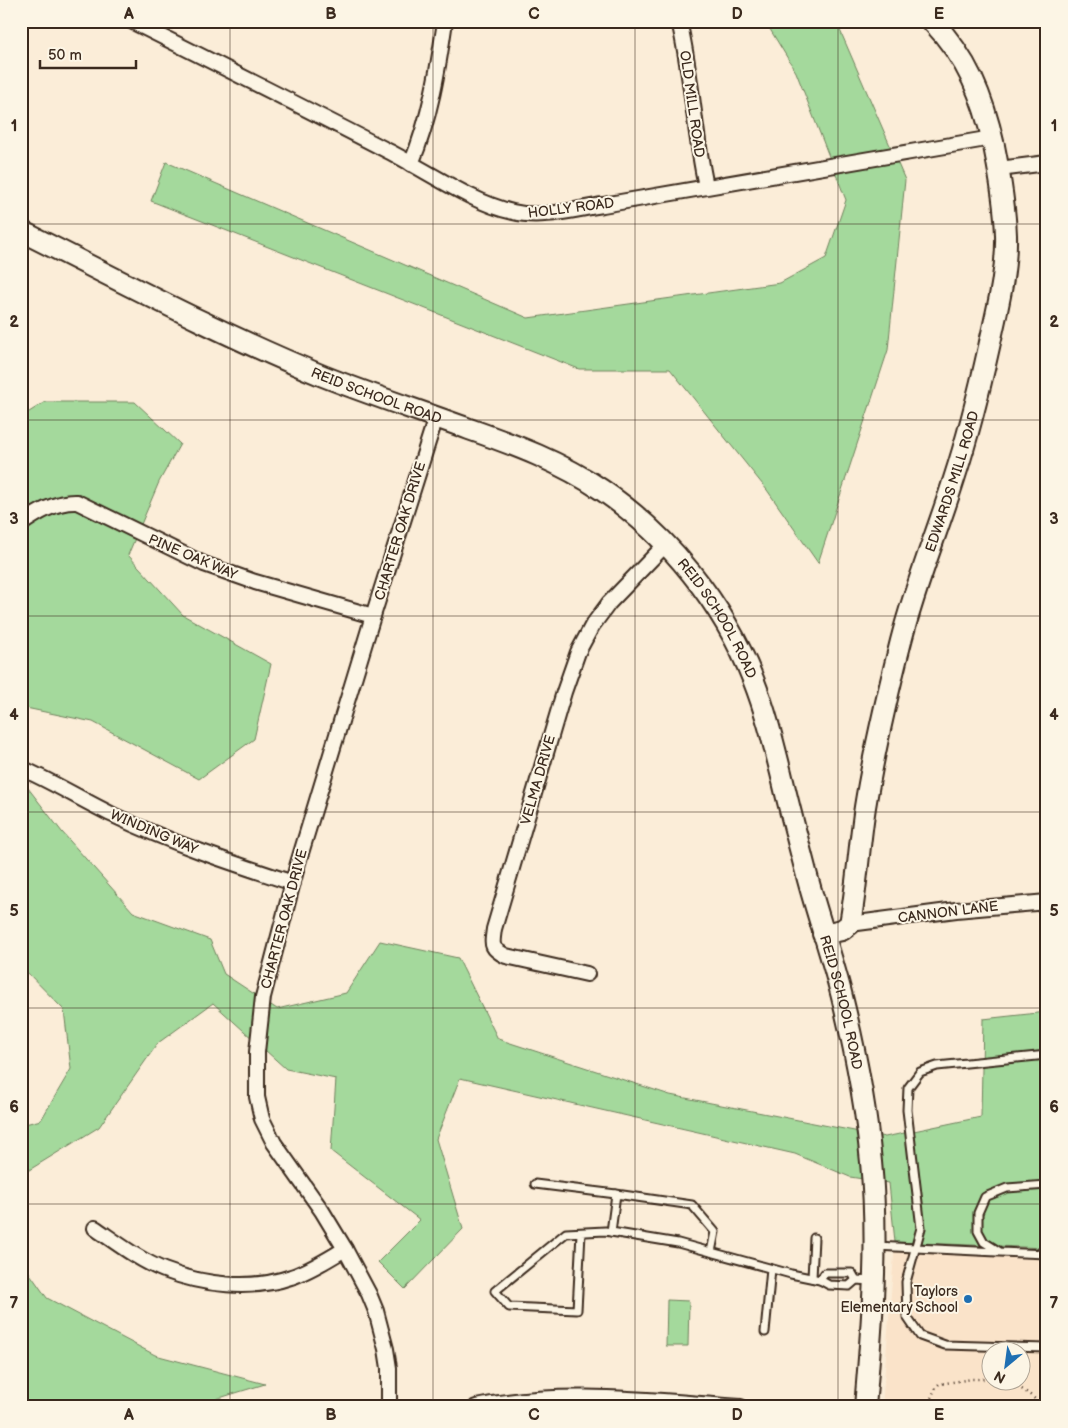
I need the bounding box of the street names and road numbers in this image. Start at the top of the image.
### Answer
street label: OLD MILL ROAD [676,49,708,159]
street label: HOLLY ROAD [527,194,615,222]
street label: REID SCHOOL ROAD [309,364,444,427]
street label: EDWARDS MILL ROAD [921,409,982,554]
street label: CHARTER OAK DRIVE [371,460,429,602]
street label: PINE OAK WAY [146,531,241,584]
street label: REID SCHOOL ROAD [674,555,760,681]
street label: VELMA DRIVE [517,733,559,827]
street label: WINDING WAY [108,806,201,858]
street label: CHARTER OAK DRIVE [257,847,311,991]
street label: CANNON LANE [897,897,999,927]
street label: REID SCHOOL ROAD [816,933,866,1071]

